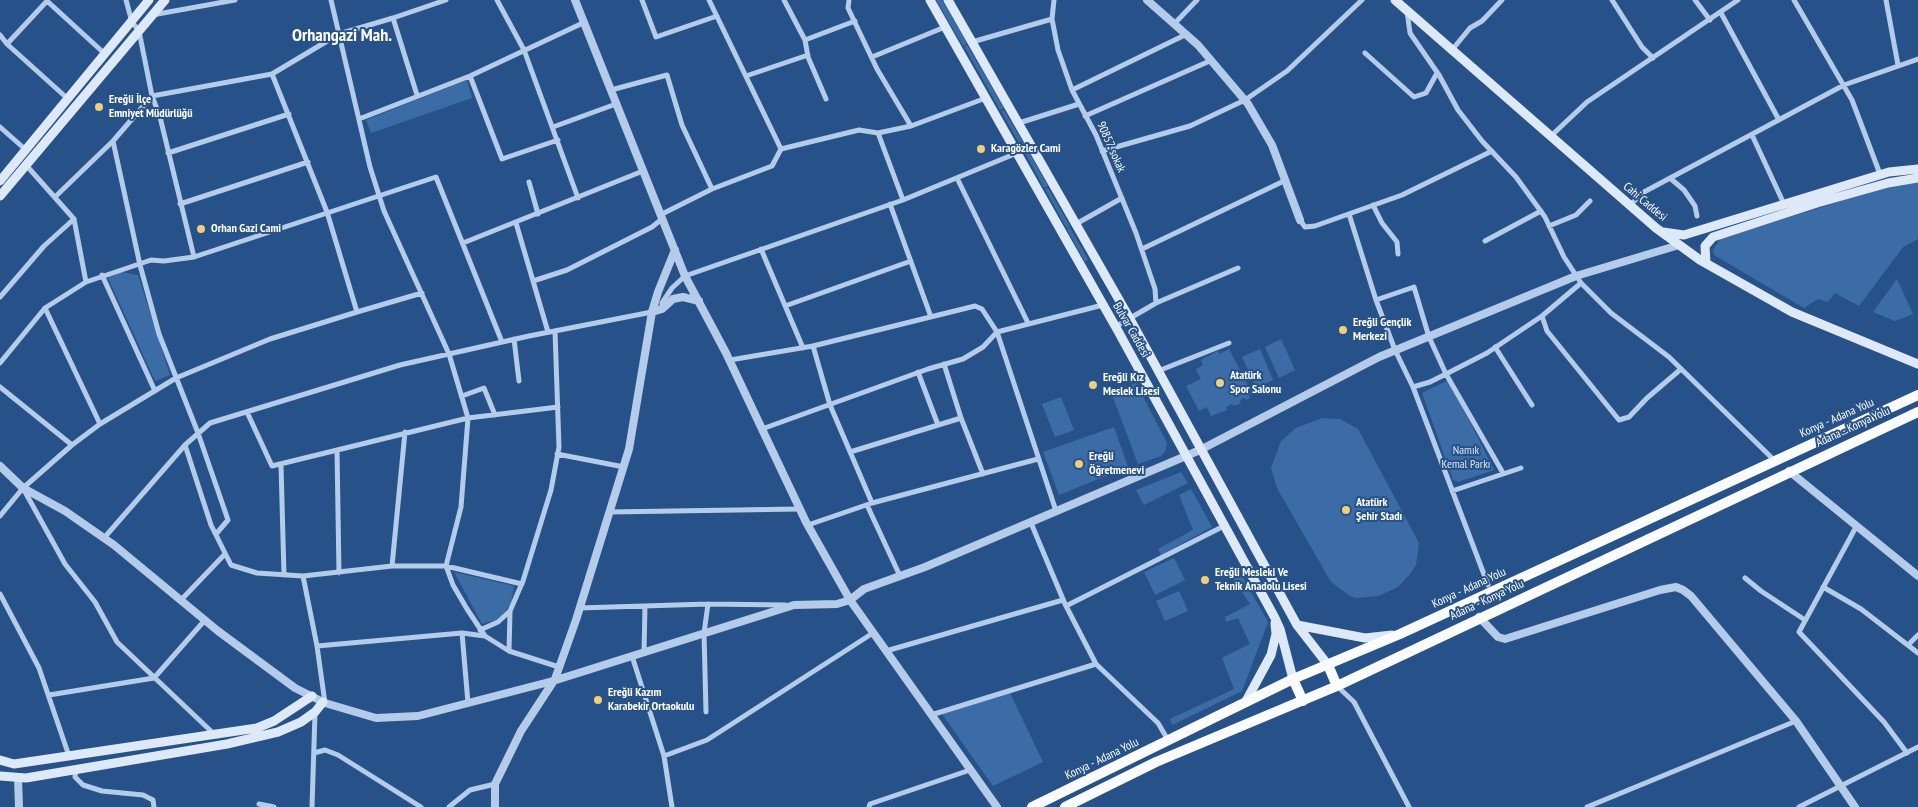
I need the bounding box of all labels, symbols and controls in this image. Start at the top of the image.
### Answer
district label: Orhangazi Mah. [292,25,392,47]
place label: Ereğli İlçe Emniyet Müdürlüğü [109,93,192,121]
marker: Ereğli İlçe Emniyet Müdürlüğü [93,101,105,113]
street label: 90857. sokak [1093,119,1129,175]
place label: Karagözler Cami [991,142,1061,156]
marker: Karagözler Cami [975,143,987,155]
street label: Cahi Caddesi [1620,180,1670,224]
place label: Orhan Gazi Cami [211,222,281,236]
marker: Orhan Gazi Cami [195,223,207,235]
street label: Bulvar Caddesi [1109,300,1153,360]
place label: Ereğli Gençlik Merkezi [1353,316,1412,344]
marker: Ereğli Gençlik Merkezi [1337,324,1349,336]
place label: Atatürk Spor Salonu [1230,369,1281,397]
place label: Ereğli Kız Meslek Lisesi [1103,371,1160,399]
marker: Atatürk Spor Salonu [1214,377,1226,389]
marker: Ereğli Kız Meslek Lisesi [1087,379,1099,391]
street label: Konya - Adana Yolu [1798,395,1876,441]
street label: Adana - Konya Yolu [1814,404,1892,450]
park label: Namık Kemal Parkı [1442,444,1490,472]
place label: Ereğli Öğretmenevi [1089,450,1144,478]
marker: Ereğli Öğretmenevi [1073,458,1085,470]
place label: Atatürk Şehir Stadı [1356,496,1402,524]
marker: Atatürk Şehir Stadı [1340,504,1352,516]
street label: Konya - Adana Yolu [1430,565,1508,611]
place label: Ereğli Mesleki Ve Teknik Anadolu Lisesi [1215,566,1307,594]
marker: Ereğli Mesleki Ve Teknik Anadolu Lisesi [1199,574,1211,586]
street label: Adana - Konya Yolu [1448,577,1526,623]
place label: Ereğli Kazım Karabekir Ortaokulu [608,686,694,714]
marker: Ereğli Kazım Karabekir Ortaokulu [592,694,604,706]
street label: Konya - Adana Yolu [1063,735,1141,783]

